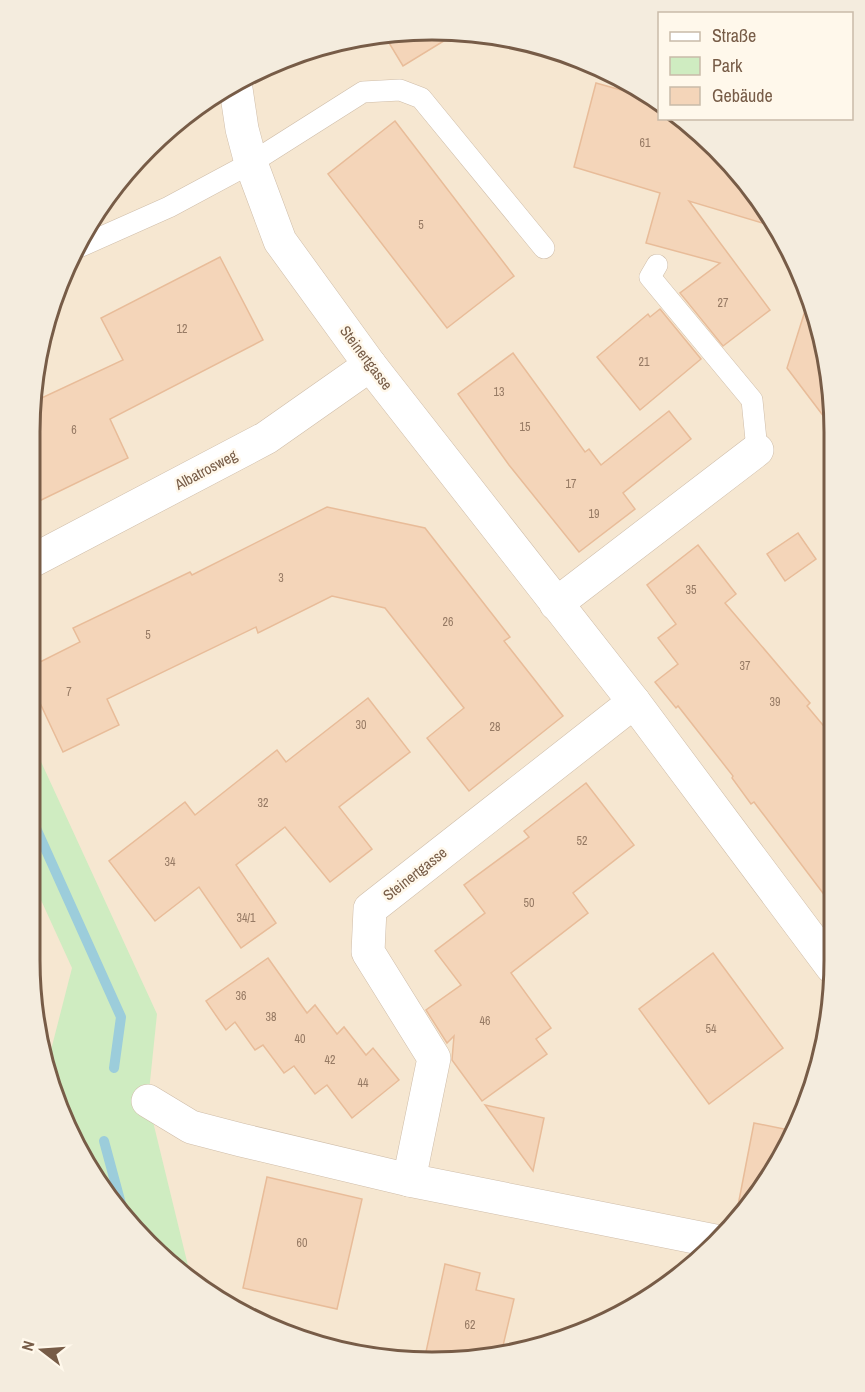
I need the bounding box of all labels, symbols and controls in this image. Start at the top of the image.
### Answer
legend [658,12,853,120]
text: Straße [712,23,756,48]
text: Park [712,53,743,78]
text: Gebäude [712,83,773,108]
house number: 61 [640,135,651,151]
house number: 5 [418,217,424,233]
house number: 27 [718,295,729,311]
house number: 12 [177,321,187,337]
street label: Steinertgasse [335,321,398,394]
house number: 21 [639,354,650,370]
house number: 13 [494,384,504,400]
house number: 15 [520,419,531,435]
house number: 6 [71,422,77,438]
street label: Albatrosweg [170,444,241,495]
house number: 17 [566,476,577,492]
house number: 19 [589,506,599,522]
house number: 3 [278,570,284,586]
house number: 35 [686,582,697,598]
house number: 26 [443,614,453,630]
house number: 5 [145,627,151,643]
house number: 37 [740,658,751,674]
house number: 7 [66,684,72,700]
house number: 39 [770,694,780,710]
house number: 30 [356,717,366,733]
house number: 28 [490,719,500,735]
house number: 32 [258,795,268,811]
house number: 52 [577,833,587,849]
street label: Steinertgasse [378,842,451,905]
house number: 34 [165,854,176,870]
house number: 50 [524,895,534,911]
house number: 34/1 [236,910,256,926]
house number: 36 [236,988,246,1004]
house number: 38 [266,1009,276,1025]
house number: 46 [480,1013,490,1029]
house number: 54 [706,1021,717,1037]
house number: 40 [295,1031,305,1047]
house number: 42 [325,1052,335,1068]
house number: 44 [358,1075,369,1091]
house number: 60 [297,1235,307,1251]
house number: 62 [465,1317,475,1333]
north arrow [12,1320,72,1380]
text: N [16,1338,40,1353]

